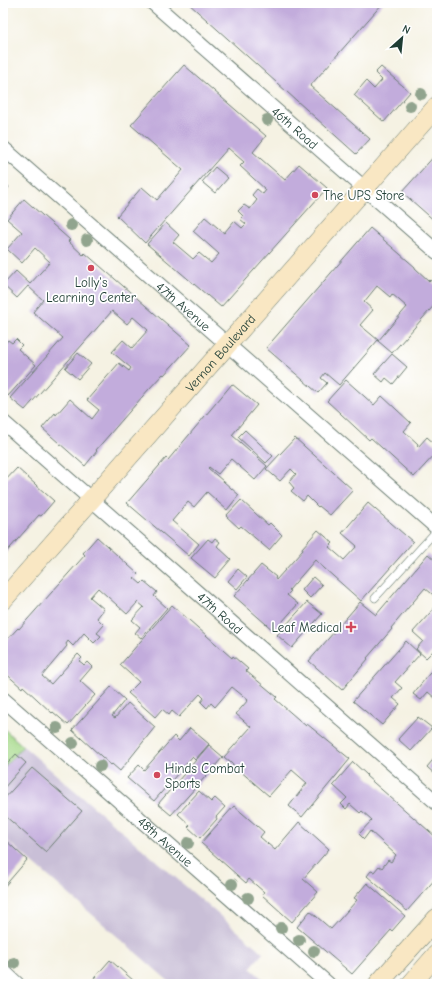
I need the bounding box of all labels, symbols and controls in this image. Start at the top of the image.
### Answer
north arrow [382,18,422,58]
text: N [400,22,412,37]
street label: 46th Road [269,103,321,152]
place label: The UPS Store [323,188,405,203]
marker: The UPS Store [310,190,320,200]
marker: Lolly's Learning Center [86,263,96,273]
place label: Lolly's Learning Center [46,275,137,305]
street label: 47th Avenue [153,278,214,334]
street label: Vernon Boulevard [182,311,258,395]
street label: 47th Road [194,589,246,637]
place label: Leaf Medical [271,620,342,635]
marker: Leaf Medical [345,621,357,633]
place label: Hinds Combat Sports [165,761,245,791]
marker: Hinds Combat Sports [152,770,162,780]
street label: 48th Avenue [135,813,196,870]

